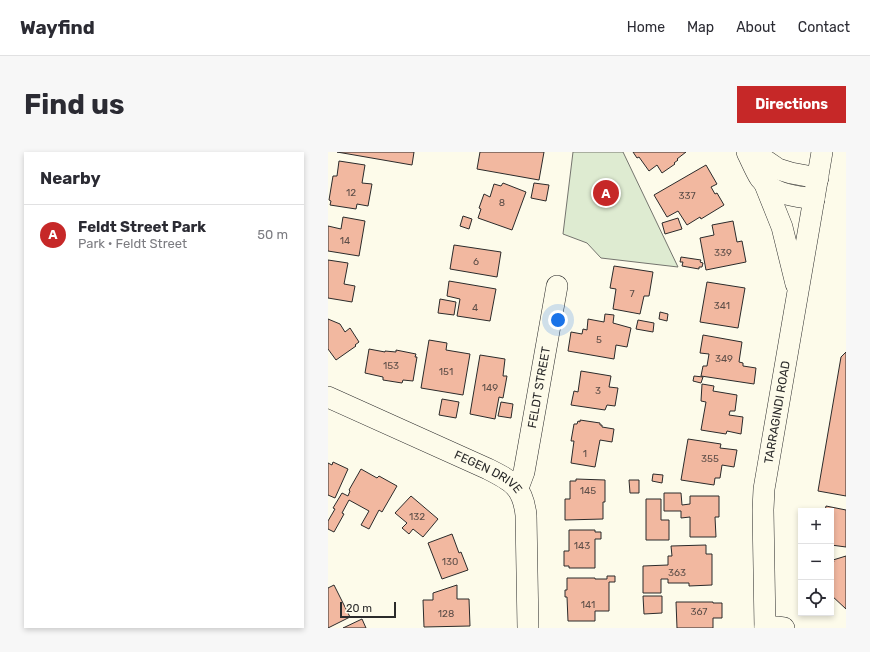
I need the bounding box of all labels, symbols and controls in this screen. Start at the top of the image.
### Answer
text: Wayfind [20,16,95,39]
text: Home [627,19,665,36]
text: Map [687,19,714,36]
text: About [736,19,776,36]
text: Contact [798,19,850,36]
button: Directions [737,86,846,123]
text: Find us [24,88,124,121]
text: Nearby [40,168,101,188]
pin: A [593,178,619,208]
house number: 12 [346,187,356,199]
house number: 337 [678,190,696,202]
house number: 8 [499,197,505,209]
text: Feldt Street Park [78,218,206,236]
text: A [48,227,58,242]
text: 50 m [257,227,288,242]
house number: 14 [340,235,350,247]
text: Park · Feldt Street [78,236,187,251]
house number: 339 [714,247,732,259]
house number: 6 [473,256,479,268]
house number: 7 [629,288,635,300]
house number: 341 [714,300,730,312]
house number: 4 [472,302,478,314]
your location [548,310,568,330]
house number: 5 [596,334,602,346]
street label: FELDT STREET [525,346,553,429]
house number: 349 [715,353,733,365]
house number: 153 [383,360,399,372]
street label: TARRAGINDI ROAD [761,360,793,465]
house number: 151 [439,366,453,378]
house number: 149 [482,382,498,394]
house number: 3 [595,385,601,397]
street label: FEGEN DRIVE [452,448,525,496]
house number: 1 [583,448,587,460]
house number: 355 [701,453,719,465]
house number: 145 [580,485,596,497]
map controls [798,508,834,616]
button: + [798,508,834,544]
house number: 132 [409,511,425,523]
house number: 143 [574,540,590,552]
button: − [798,544,834,580]
house number: 130 [442,556,458,568]
house number: 363 [668,567,686,579]
button: locate [798,580,834,616]
house number: 141 [581,599,595,611]
scale bar [340,600,396,619]
text: 20 m [346,602,372,615]
house number: 367 [691,606,707,618]
house number: 128 [438,608,454,620]

